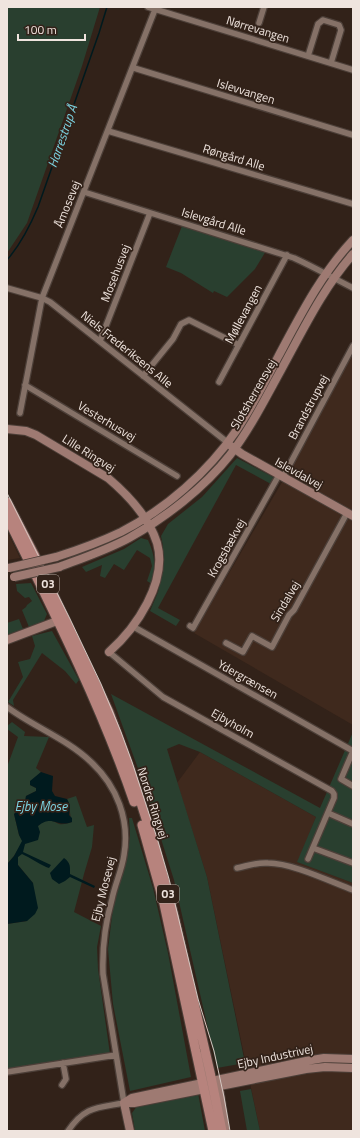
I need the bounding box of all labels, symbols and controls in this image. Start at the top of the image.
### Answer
street label: Nørrevangen [224,10,292,48]
scale bar [18,16,85,42]
text: 100 m [24,20,57,39]
street label: Islevvangen [215,73,277,109]
water label: Harrestrup Å [42,101,82,170]
street label: Røngård Alle [201,139,267,175]
street label: Åmosevej [49,178,85,230]
street label: Islevgård Alle [179,202,249,240]
street label: Mosehusvej [95,241,135,305]
street label: Møllevangen [219,281,267,347]
street label: Niels Frederiksens Alle [77,306,177,392]
street label: Slotsherrensvej [225,355,281,433]
street label: Brandstrupvej [283,371,333,443]
street label: Vesterhusvej [74,396,140,446]
street label: Lille Ringvej [59,429,119,477]
street label: Islevdalvej [271,452,327,494]
street label: Krogsbækvej [202,515,250,581]
road number: O3 [37,575,59,593]
street label: Sindalvej [265,577,305,625]
street label: Ydergrænsen [214,655,282,703]
street label: Ejbyholm [208,703,258,743]
street label: Nordre Ringvej [132,765,174,841]
water label: Ejby Mose [15,796,68,816]
street label: Ejby Mosevej [86,855,120,923]
road number: O3 [157,885,179,903]
street label: Ejby Industrivej [235,1039,315,1073]

